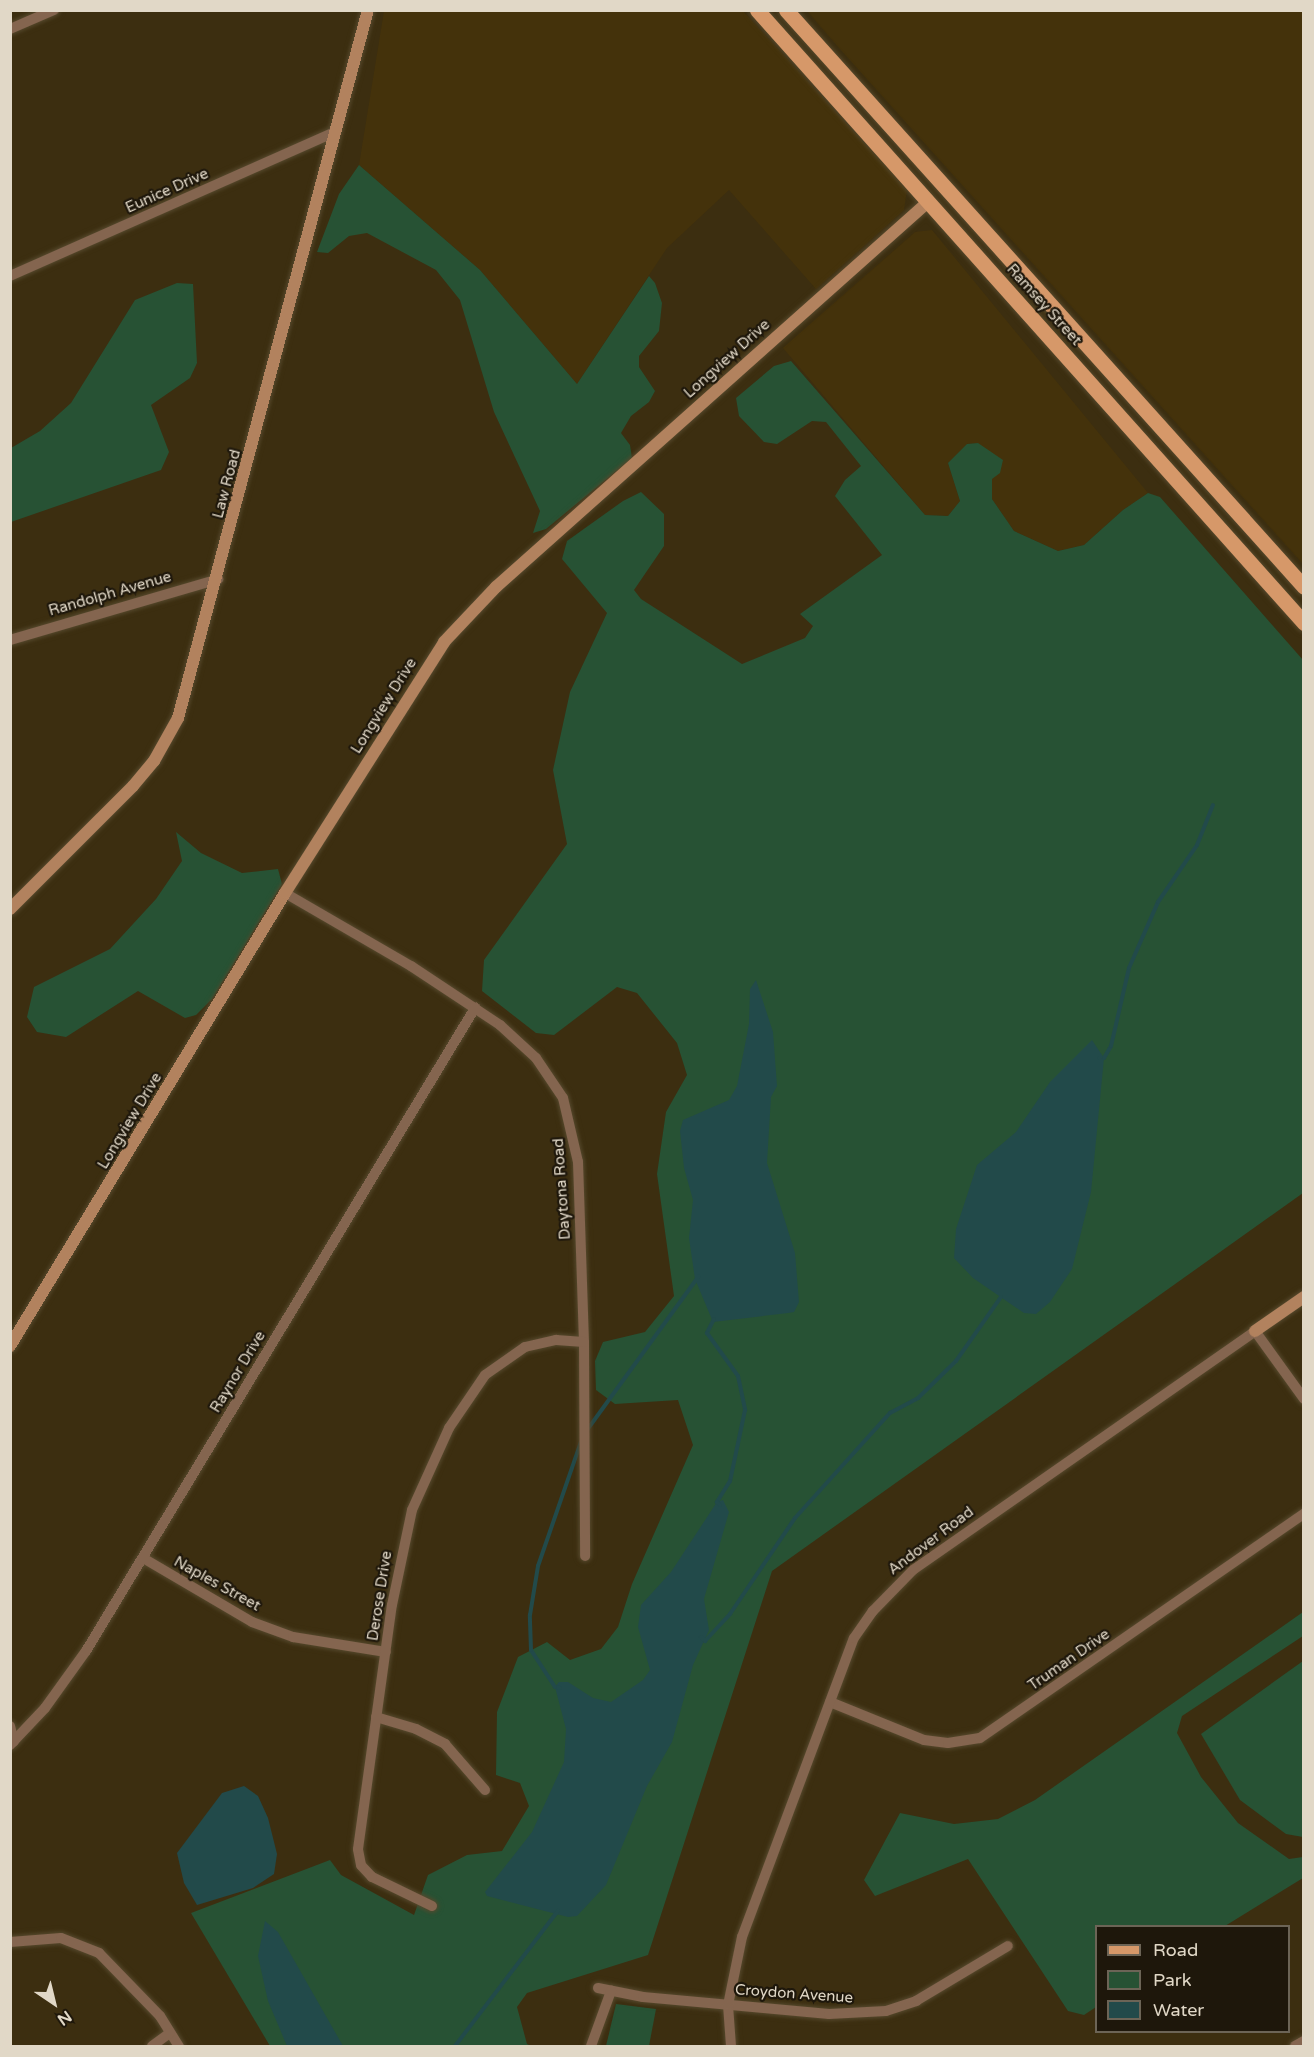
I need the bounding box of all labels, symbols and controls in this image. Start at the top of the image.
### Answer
street label: Eunice Drive [123,165,211,217]
street label: Ramsey Street [1003,261,1085,349]
street label: Longview Drive [680,316,774,402]
street label: Law Road [209,448,245,520]
street label: Randolph Avenue [47,568,173,620]
street label: Longview Drive [347,655,421,757]
street label: Longview Drive [94,1070,166,1172]
street label: Daytona Road [549,1138,575,1240]
street label: Raynor Drive [207,1328,269,1416]
street label: Andover Road [885,1503,977,1579]
street label: Derose Drive [364,1550,396,1642]
street label: Naples Street [171,1553,263,1615]
street label: Truman Drive [1025,1625,1113,1695]
legend [1095,1925,1290,2033]
text: Road [1153,1939,1198,1961]
text: Park [1153,1969,1191,1991]
north arrow [24,1973,84,2033]
street label: Croydon Avenue [734,1981,854,2007]
text: Water [1153,1999,1204,2021]
text: N [53,2006,75,2030]

